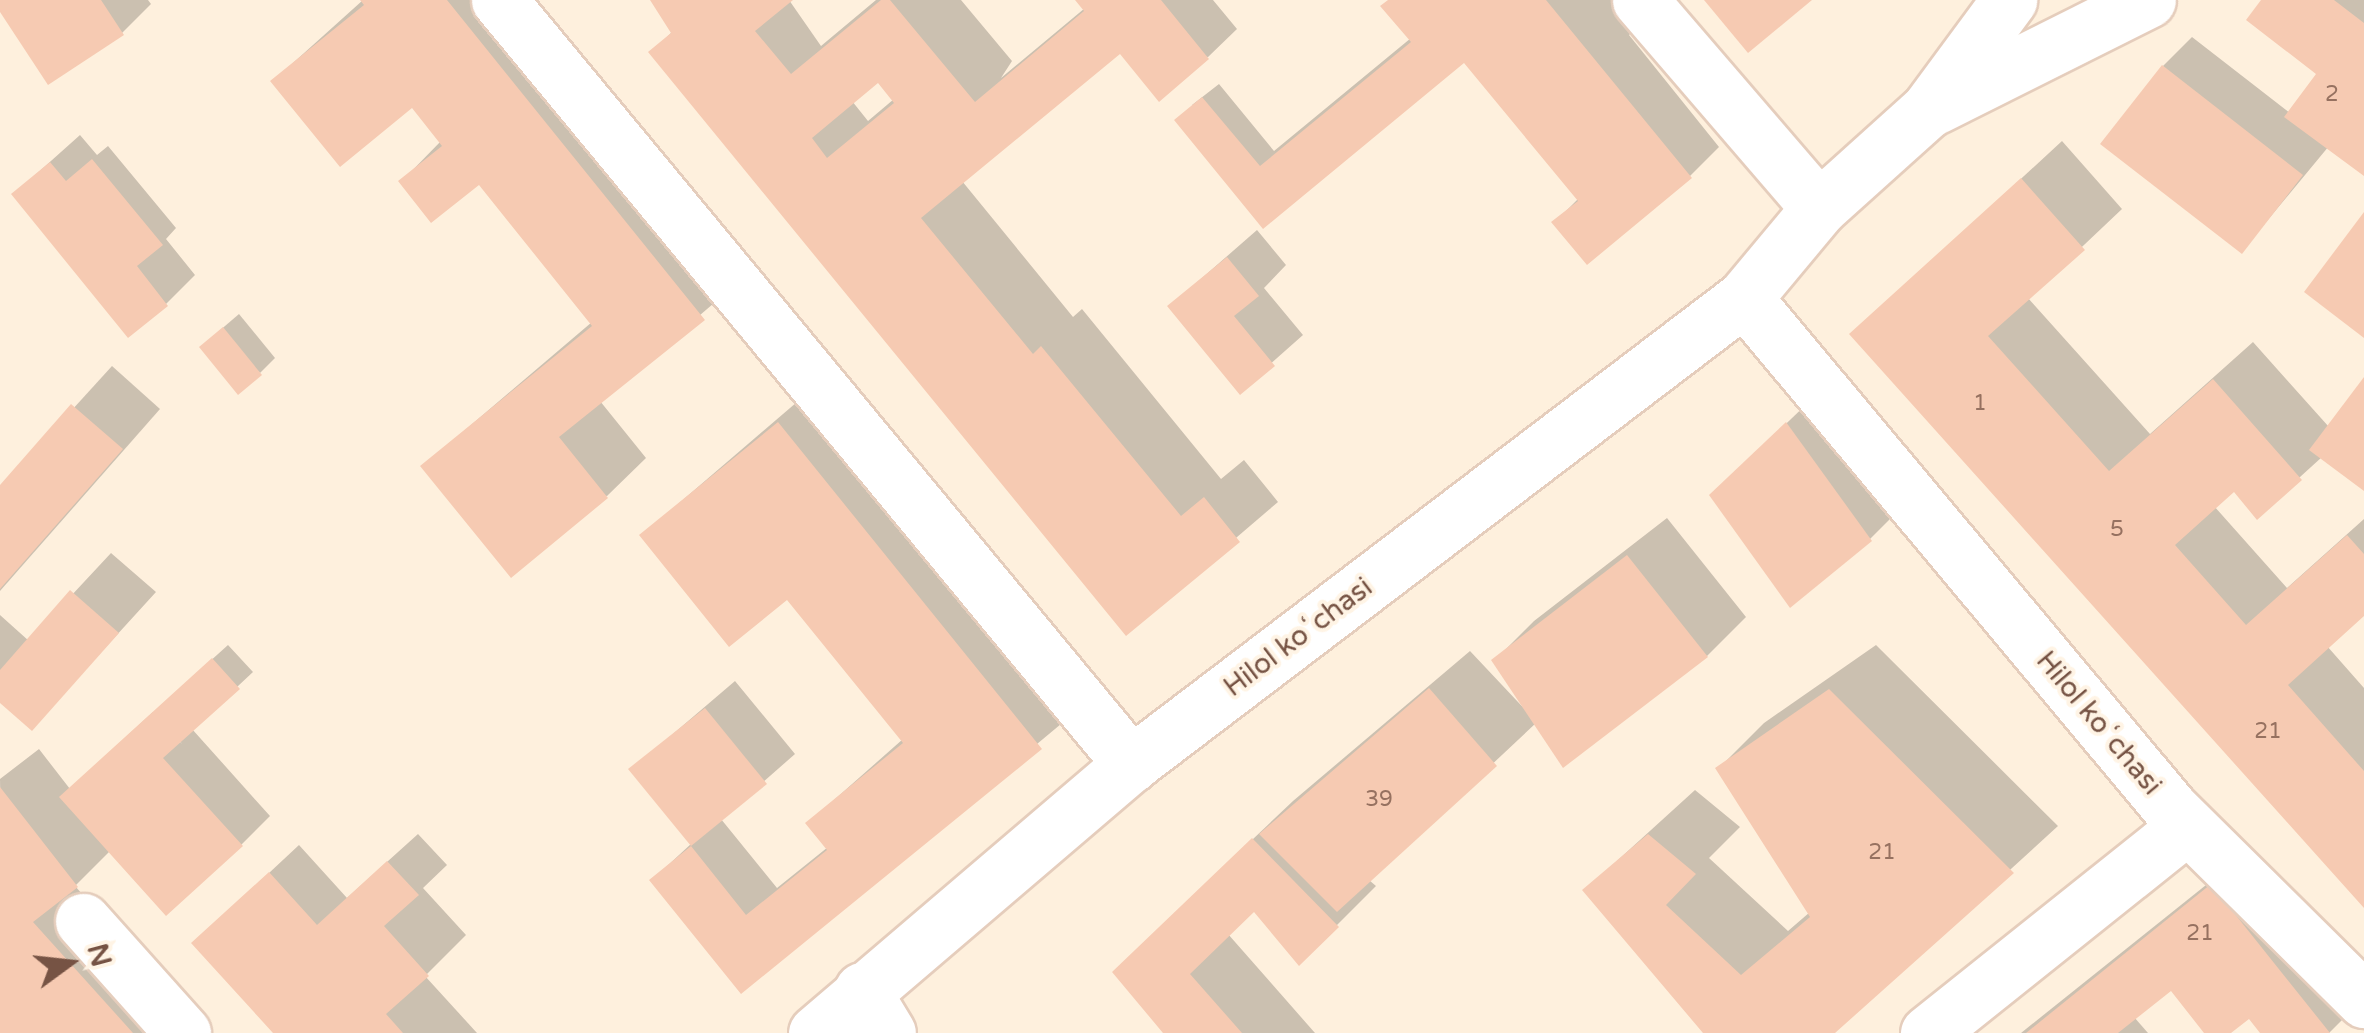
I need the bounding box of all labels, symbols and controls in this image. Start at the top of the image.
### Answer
house number: 2 [2325,82,2339,108]
house number: 1 [1973,391,1987,417]
house number: 5 [2110,517,2124,543]
street label: Hilol koʻchasi [1217,570,1379,704]
street label: Hilol koʻchasi [2029,644,2169,802]
house number: 21 [2254,719,2282,745]
house number: 39 [1365,787,1393,813]
house number: 21 [1868,840,1896,866]
north arrow [20,913,120,1013]
house number: 21 [2186,921,2214,947]
text: N [80,940,118,970]

